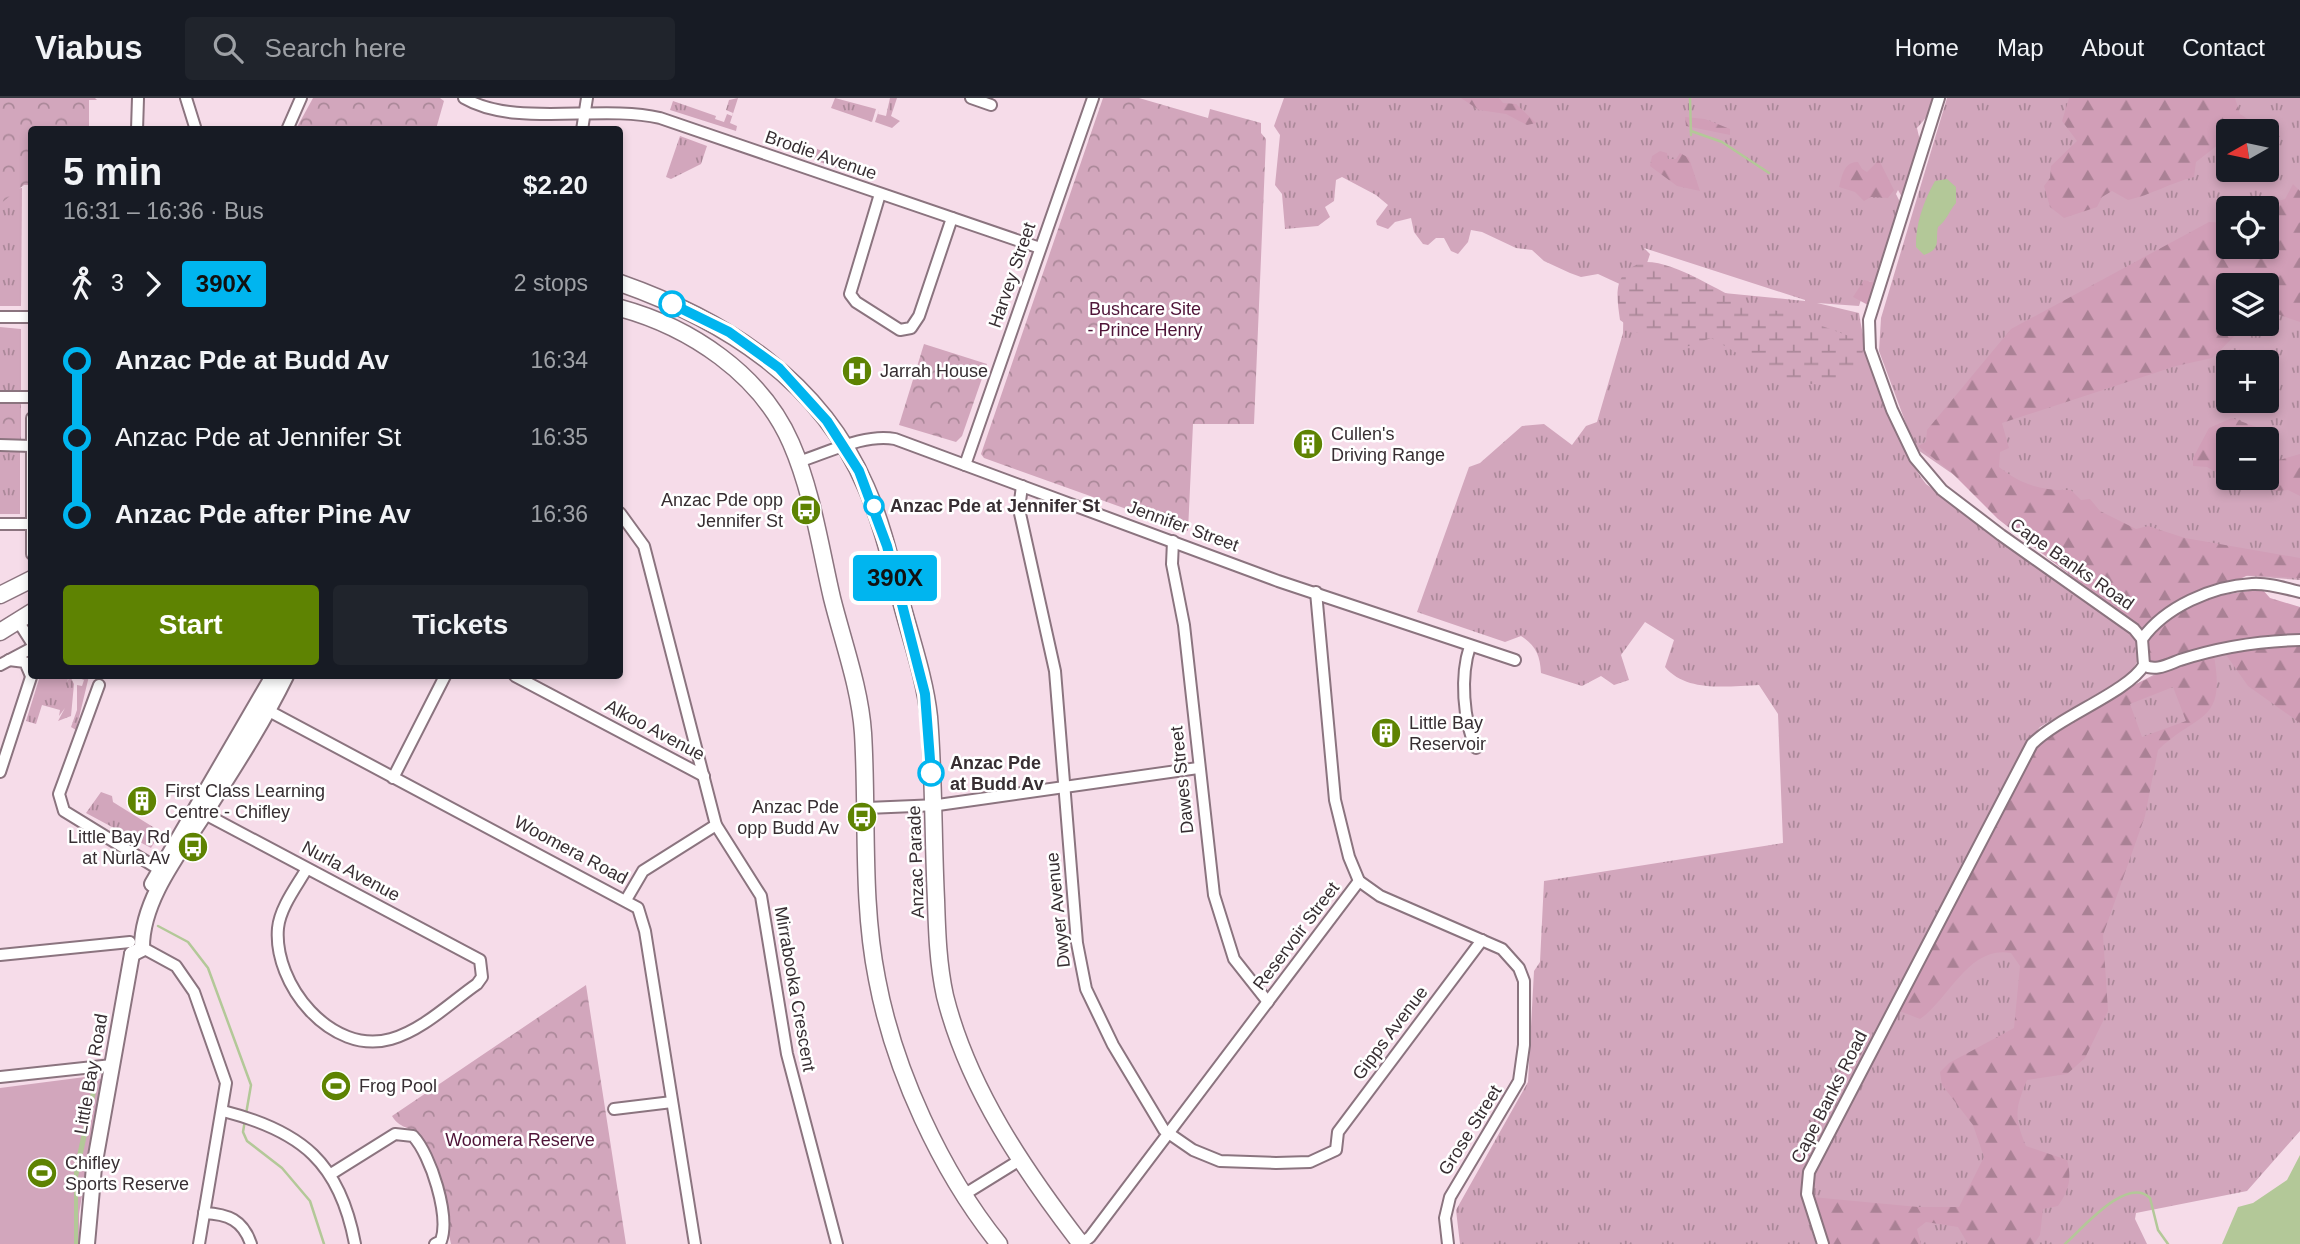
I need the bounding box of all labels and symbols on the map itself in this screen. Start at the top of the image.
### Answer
north arrow [2216,119,2278,182]
street label: Brodie Avenue [763,127,879,183]
street label: Harvey Street [985,220,1039,330]
unlabelled marker [659,291,685,317]
park label: Bushcare Site - Prince Henry [1087,299,1203,340]
hospital icon: Jarrah House [840,354,874,388]
place label: Jarrah House [880,361,988,381]
place label: Cullen's Driving Range [1331,424,1445,465]
building icon: Cullen's Driving Range [1291,427,1325,461]
place label: Anzac Pde opp Jennifer St [661,490,783,531]
bus stop icon: Anzac Pde opp Jennifer St [789,493,823,527]
marker: Anzac Pde at Jennifer St [864,496,884,516]
place label: Anzac Pde at Jennifer St [890,496,1100,516]
street label: Jennifer Street [1125,497,1241,555]
street label: Cape Banks Road [2006,514,2138,614]
line badge: 390X [846,555,944,601]
street label: Alkoo Avenue [602,695,708,765]
place label: Little Bay Reservoir [1409,713,1486,754]
building icon: Little Bay Reservoir [1369,716,1403,750]
street label: Dawes Street [1166,725,1198,835]
place label: Anzac Pde at Budd Av [950,753,1044,794]
marker: Anzac Pde at Budd Av [918,760,944,786]
place label: First Class Learning Centre - Chifley [165,781,325,822]
building icon: First Class Learning Centre - Chifley [125,784,159,818]
place label: Anzac Pde opp Budd Av [737,797,839,838]
bus stop icon: Anzac Pde opp Budd Av [845,800,879,834]
street label: Anzac Parade [904,805,928,919]
street label: Woomera Road [511,812,631,888]
place label: Little Bay Rd at Nurla Av [68,827,170,868]
bus stop icon: Little Bay Rd at Nurla Av [176,830,210,864]
street label: Nurla Avenue [299,837,403,905]
street label: Dwyer Avenue [1042,851,1074,969]
street label: Reservoir Street [1249,878,1343,994]
street label: Mirrabooka Crescent [771,905,819,1073]
street label: Gipps Avenue [1348,982,1432,1084]
street label: Little Bay Road [71,1012,111,1136]
street label: Cape Banks Road [1787,1027,1871,1167]
sports icon: Frog Pool [319,1069,353,1103]
place label: Frog Pool [359,1076,437,1096]
street label: Grose Street [1434,1081,1506,1179]
park label: Woomera Reserve [445,1130,595,1150]
place label: Chifley Sports Reserve [65,1153,189,1194]
sports icon: Chifley Sports Reserve [25,1156,59,1190]

